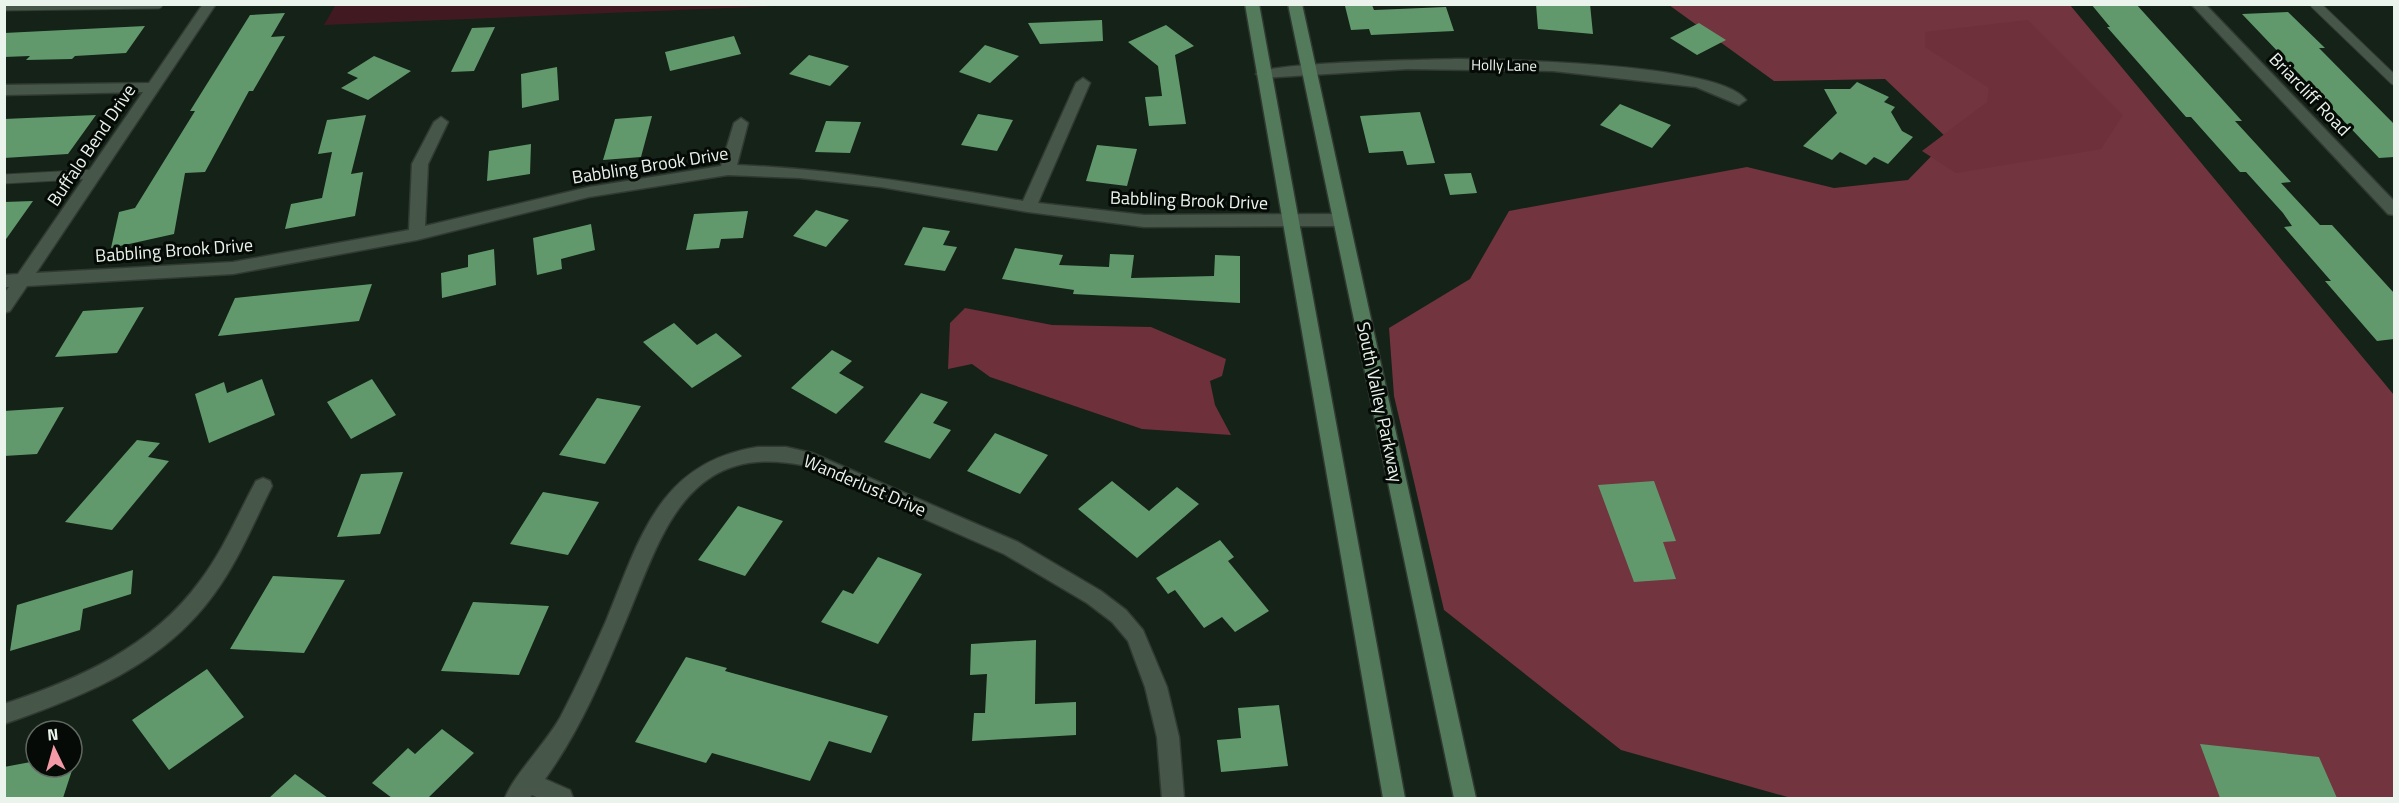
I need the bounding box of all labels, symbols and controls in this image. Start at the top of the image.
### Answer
street label: Briarcliff Road [2263,46,2357,142]
street label: Holly Lane [1471,53,1537,77]
street label: Buffalo Bend Drive [40,79,142,211]
street label: Babbling Brook Drive [570,139,730,191]
street label: Babbling Brook Drive [1110,184,1268,216]
street label: Babbling Brook Drive [94,231,254,269]
street label: South Valley Parkway [1350,319,1410,485]
street label: Wanderlust Drive [799,447,931,523]
north arrow [24,719,84,779]
text: N [46,722,59,746]

